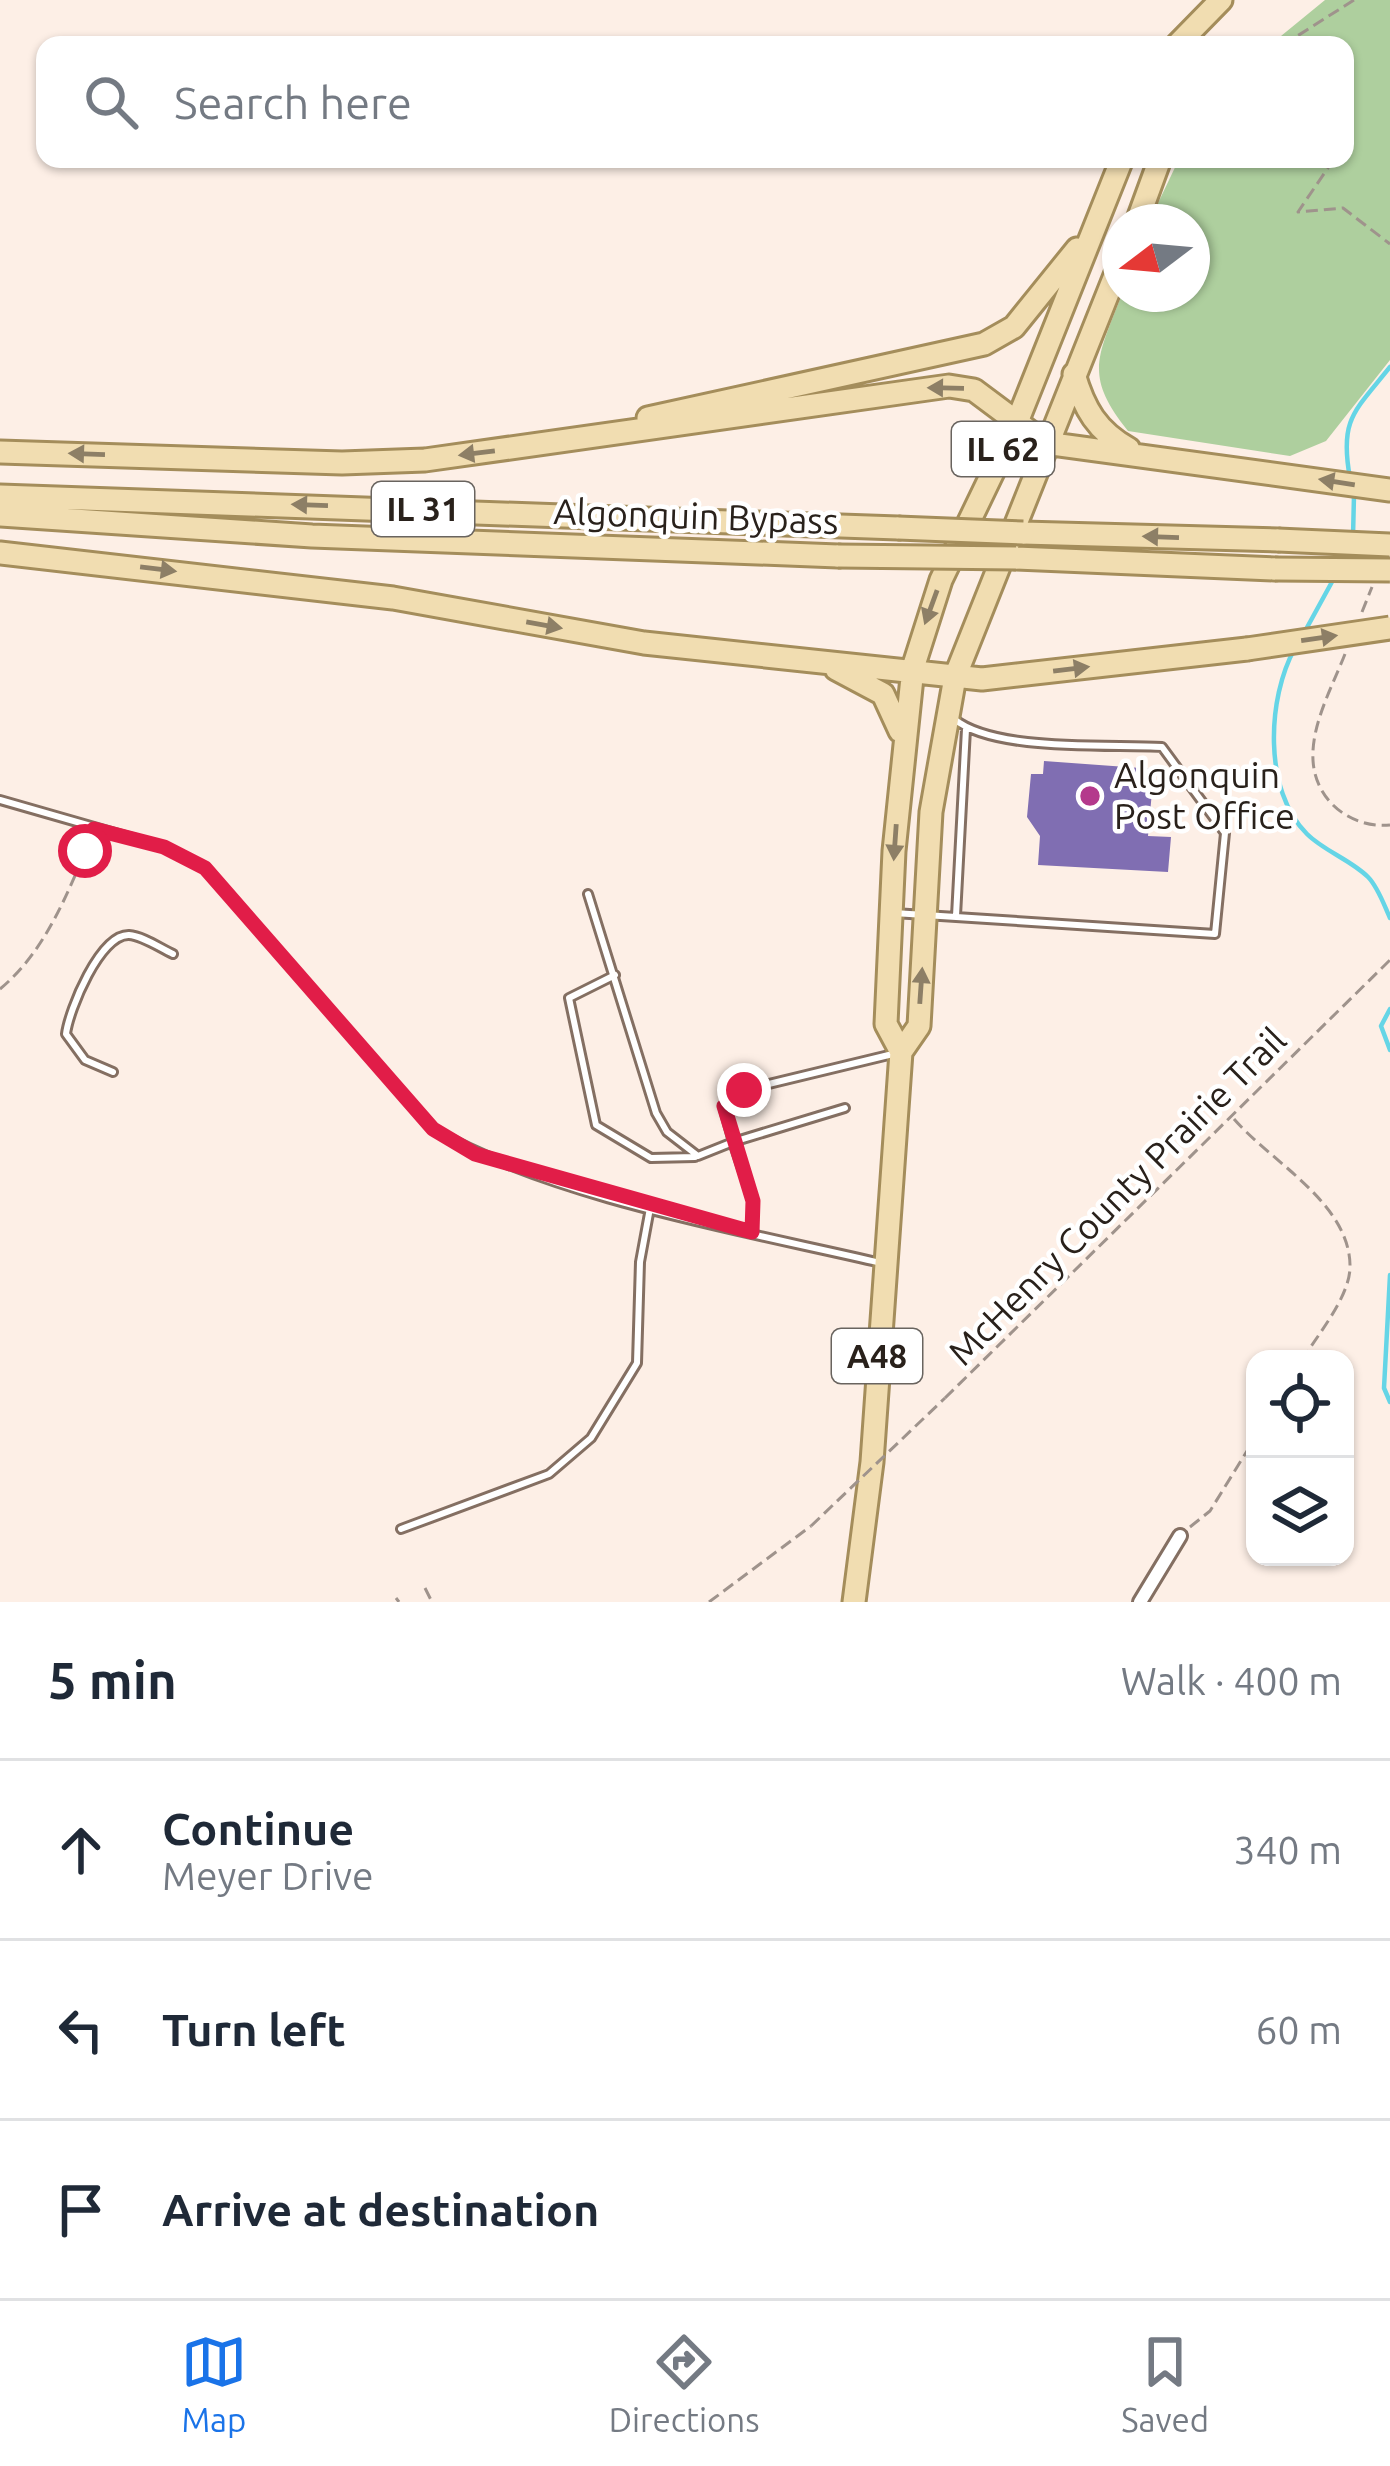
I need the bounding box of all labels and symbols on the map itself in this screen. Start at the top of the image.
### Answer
north arrow [1102,204,1210,312]
one-way arrow [926,379,964,398]
road number: IL 62 [952,422,1054,476]
one-way arrow [458,444,495,463]
one-way arrow [67,445,105,464]
one-way arrow [1318,472,1355,491]
road number: IL 31 [372,482,474,536]
street label: Algonquin Bypass [553,490,839,541]
one-way arrow [290,496,328,515]
one-way arrow [1141,527,1179,546]
one-way arrow [140,560,177,579]
one-way arrow [921,589,939,625]
one-way arrow [526,616,563,635]
one-way arrow [1300,629,1338,647]
one-way arrow [1053,660,1090,679]
place label: Algonquin Post Office [1114,754,1295,836]
marker: Algonquin Post Office [1077,783,1103,809]
route start [58,824,112,878]
one-way arrow [885,824,904,861]
one-way arrow [912,967,931,1004]
street label: McHenry County Prairie Trail [940,1019,1294,1373]
route end [717,1063,771,1117]
road number: A48 [832,1329,922,1383]

